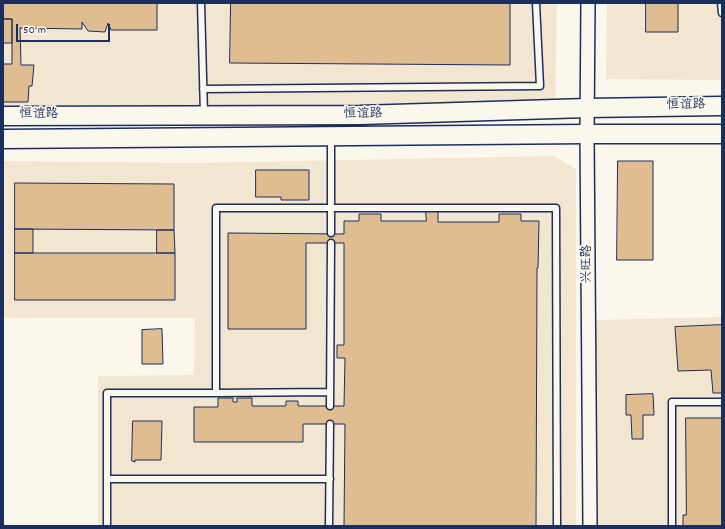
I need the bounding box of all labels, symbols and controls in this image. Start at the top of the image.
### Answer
scale bar [18,16,112,42]
text: 50 m [23,22,46,39]
street label: 恒谊路 [666,98,706,114]
street label: 恒谊路 [20,107,58,123]
street label: 恒谊路 [343,107,383,123]
street label: 兴旺路 [580,245,596,283]

